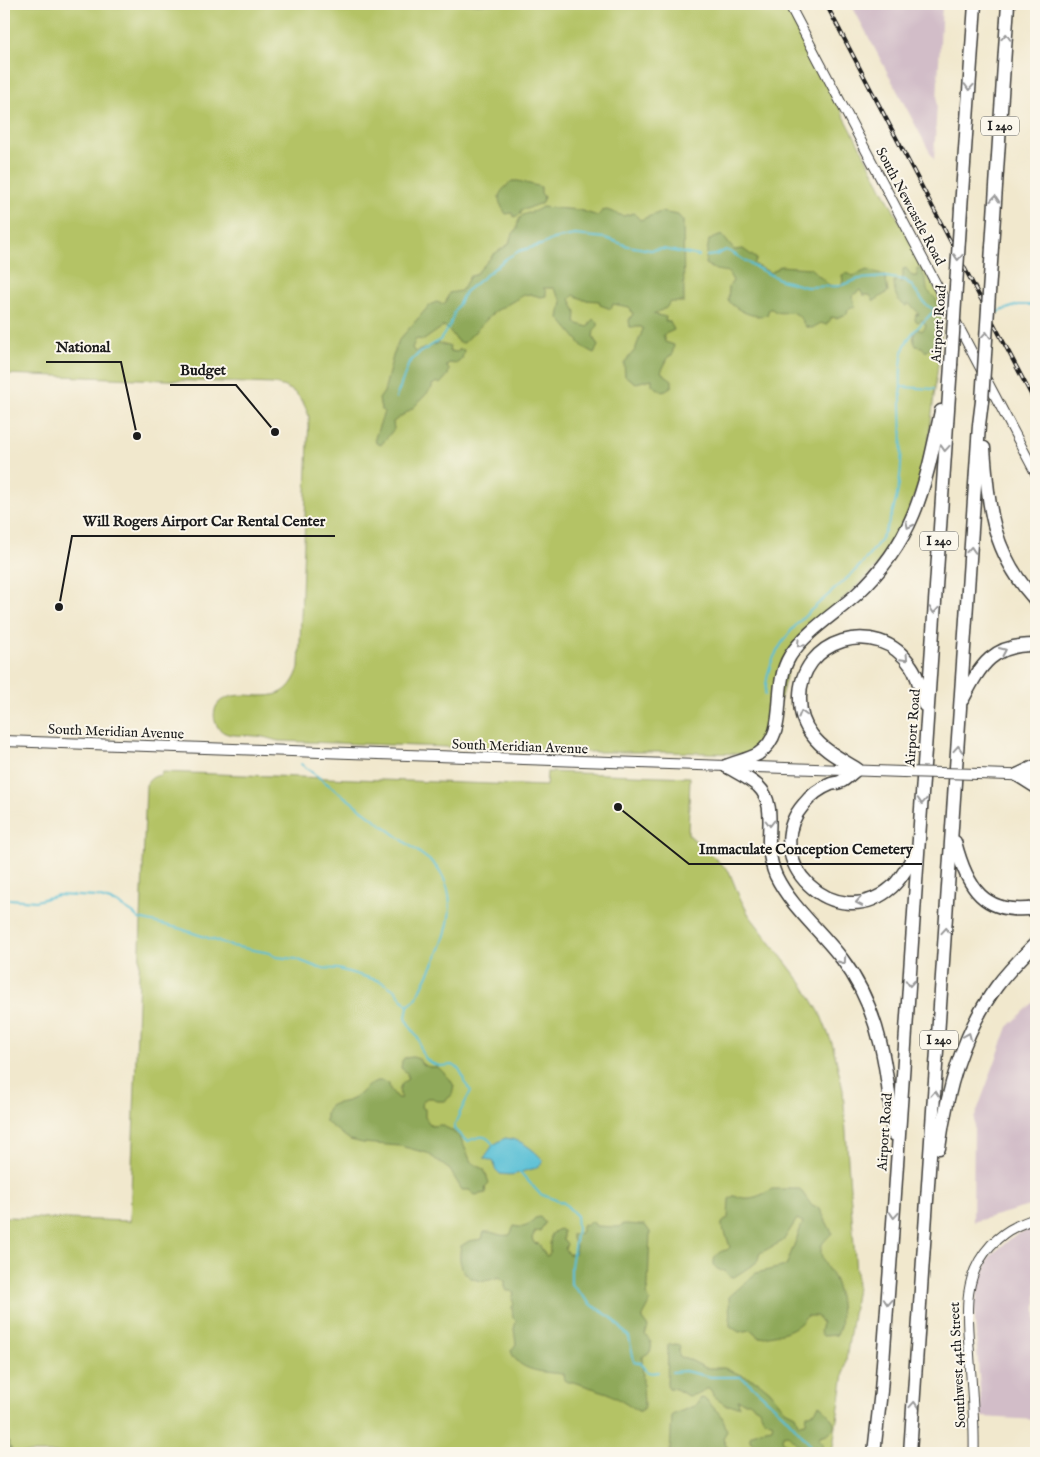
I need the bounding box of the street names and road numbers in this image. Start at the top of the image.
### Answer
road number: I 240 [981,116,1019,136]
street label: South Newcastle Road [871,144,949,269]
street label: Airport Road [927,284,951,365]
road number: I 240 [920,532,958,550]
street label: Airport Road [901,688,925,769]
street label: South Meridian Avenue [48,721,185,743]
street label: South Meridian Avenue [452,736,589,758]
road number: I 240 [920,1030,958,1050]
street label: Airport Road [873,1092,897,1173]
street label: Southwest 44th Street [946,1301,970,1428]

